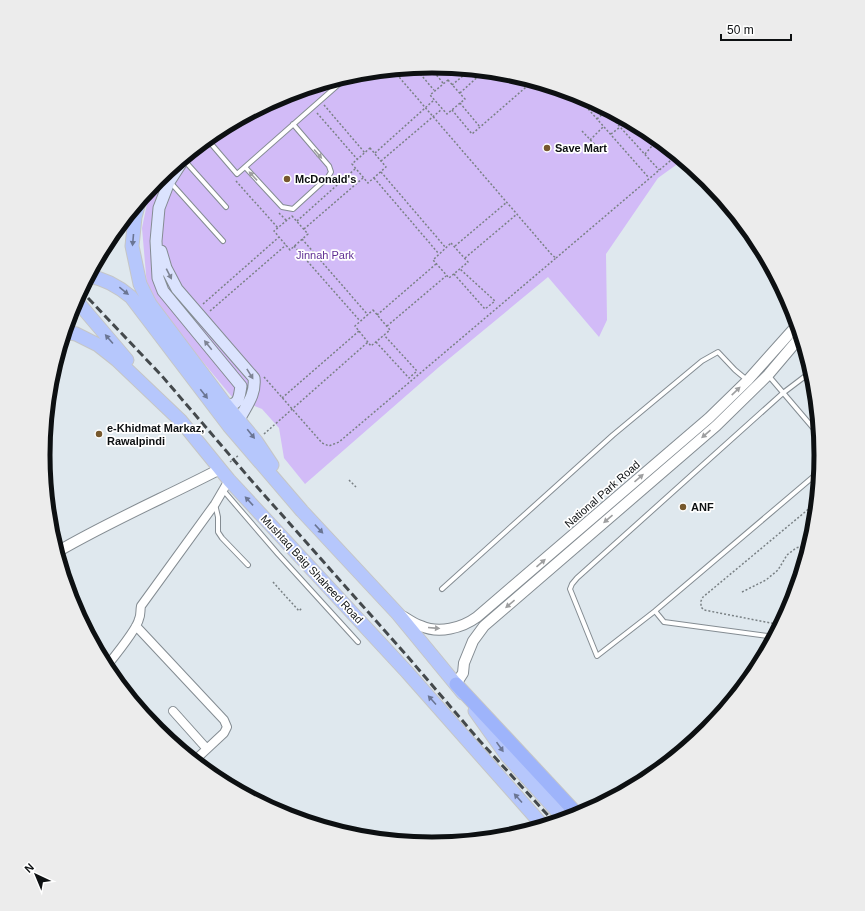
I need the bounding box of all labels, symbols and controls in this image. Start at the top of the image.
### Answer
scale bar [721,16,791,42]
text: 50 m [727,23,754,37]
place label: Save Mart [555,142,607,154]
marker: Save Mart [542,143,552,153]
one-way arrow [313,149,322,158]
one-way arrow [248,171,258,181]
place label: McDonald's [295,173,356,185]
marker: McDonald's [282,174,292,184]
one-way arrow [129,234,136,246]
park label: Jinnah Park [296,249,355,261]
one-way arrow [166,268,173,279]
one-way arrow [119,287,130,296]
one-way arrow [104,334,114,344]
one-way arrow [203,340,212,351]
one-way arrow [247,369,254,380]
one-way arrow [731,387,741,396]
one-way arrow [200,388,208,399]
place label: e-Khidmat Markaz, Rawalpindi [107,422,204,447]
marker: e-Khidmat Markaz, Rawalpindi [94,429,104,439]
one-way arrow [247,429,255,440]
one-way arrow [701,430,712,439]
street label: National Park Road [562,458,642,530]
one-way arrow [635,474,644,483]
one-way arrow [245,497,254,506]
place label: ANF [691,501,714,513]
marker: ANF [678,502,688,512]
street label: Mushtaq Baig Shaheed Road [259,512,365,626]
one-way arrow [603,515,613,524]
one-way arrow [314,524,324,534]
one-way arrow [536,559,546,568]
one-way arrow [504,600,515,609]
one-way arrow [428,625,440,632]
one-way arrow [427,695,436,706]
one-way arrow [496,741,504,752]
one-way arrow [514,793,523,802]
north arrow [16,855,56,895]
text: N [22,861,36,875]

